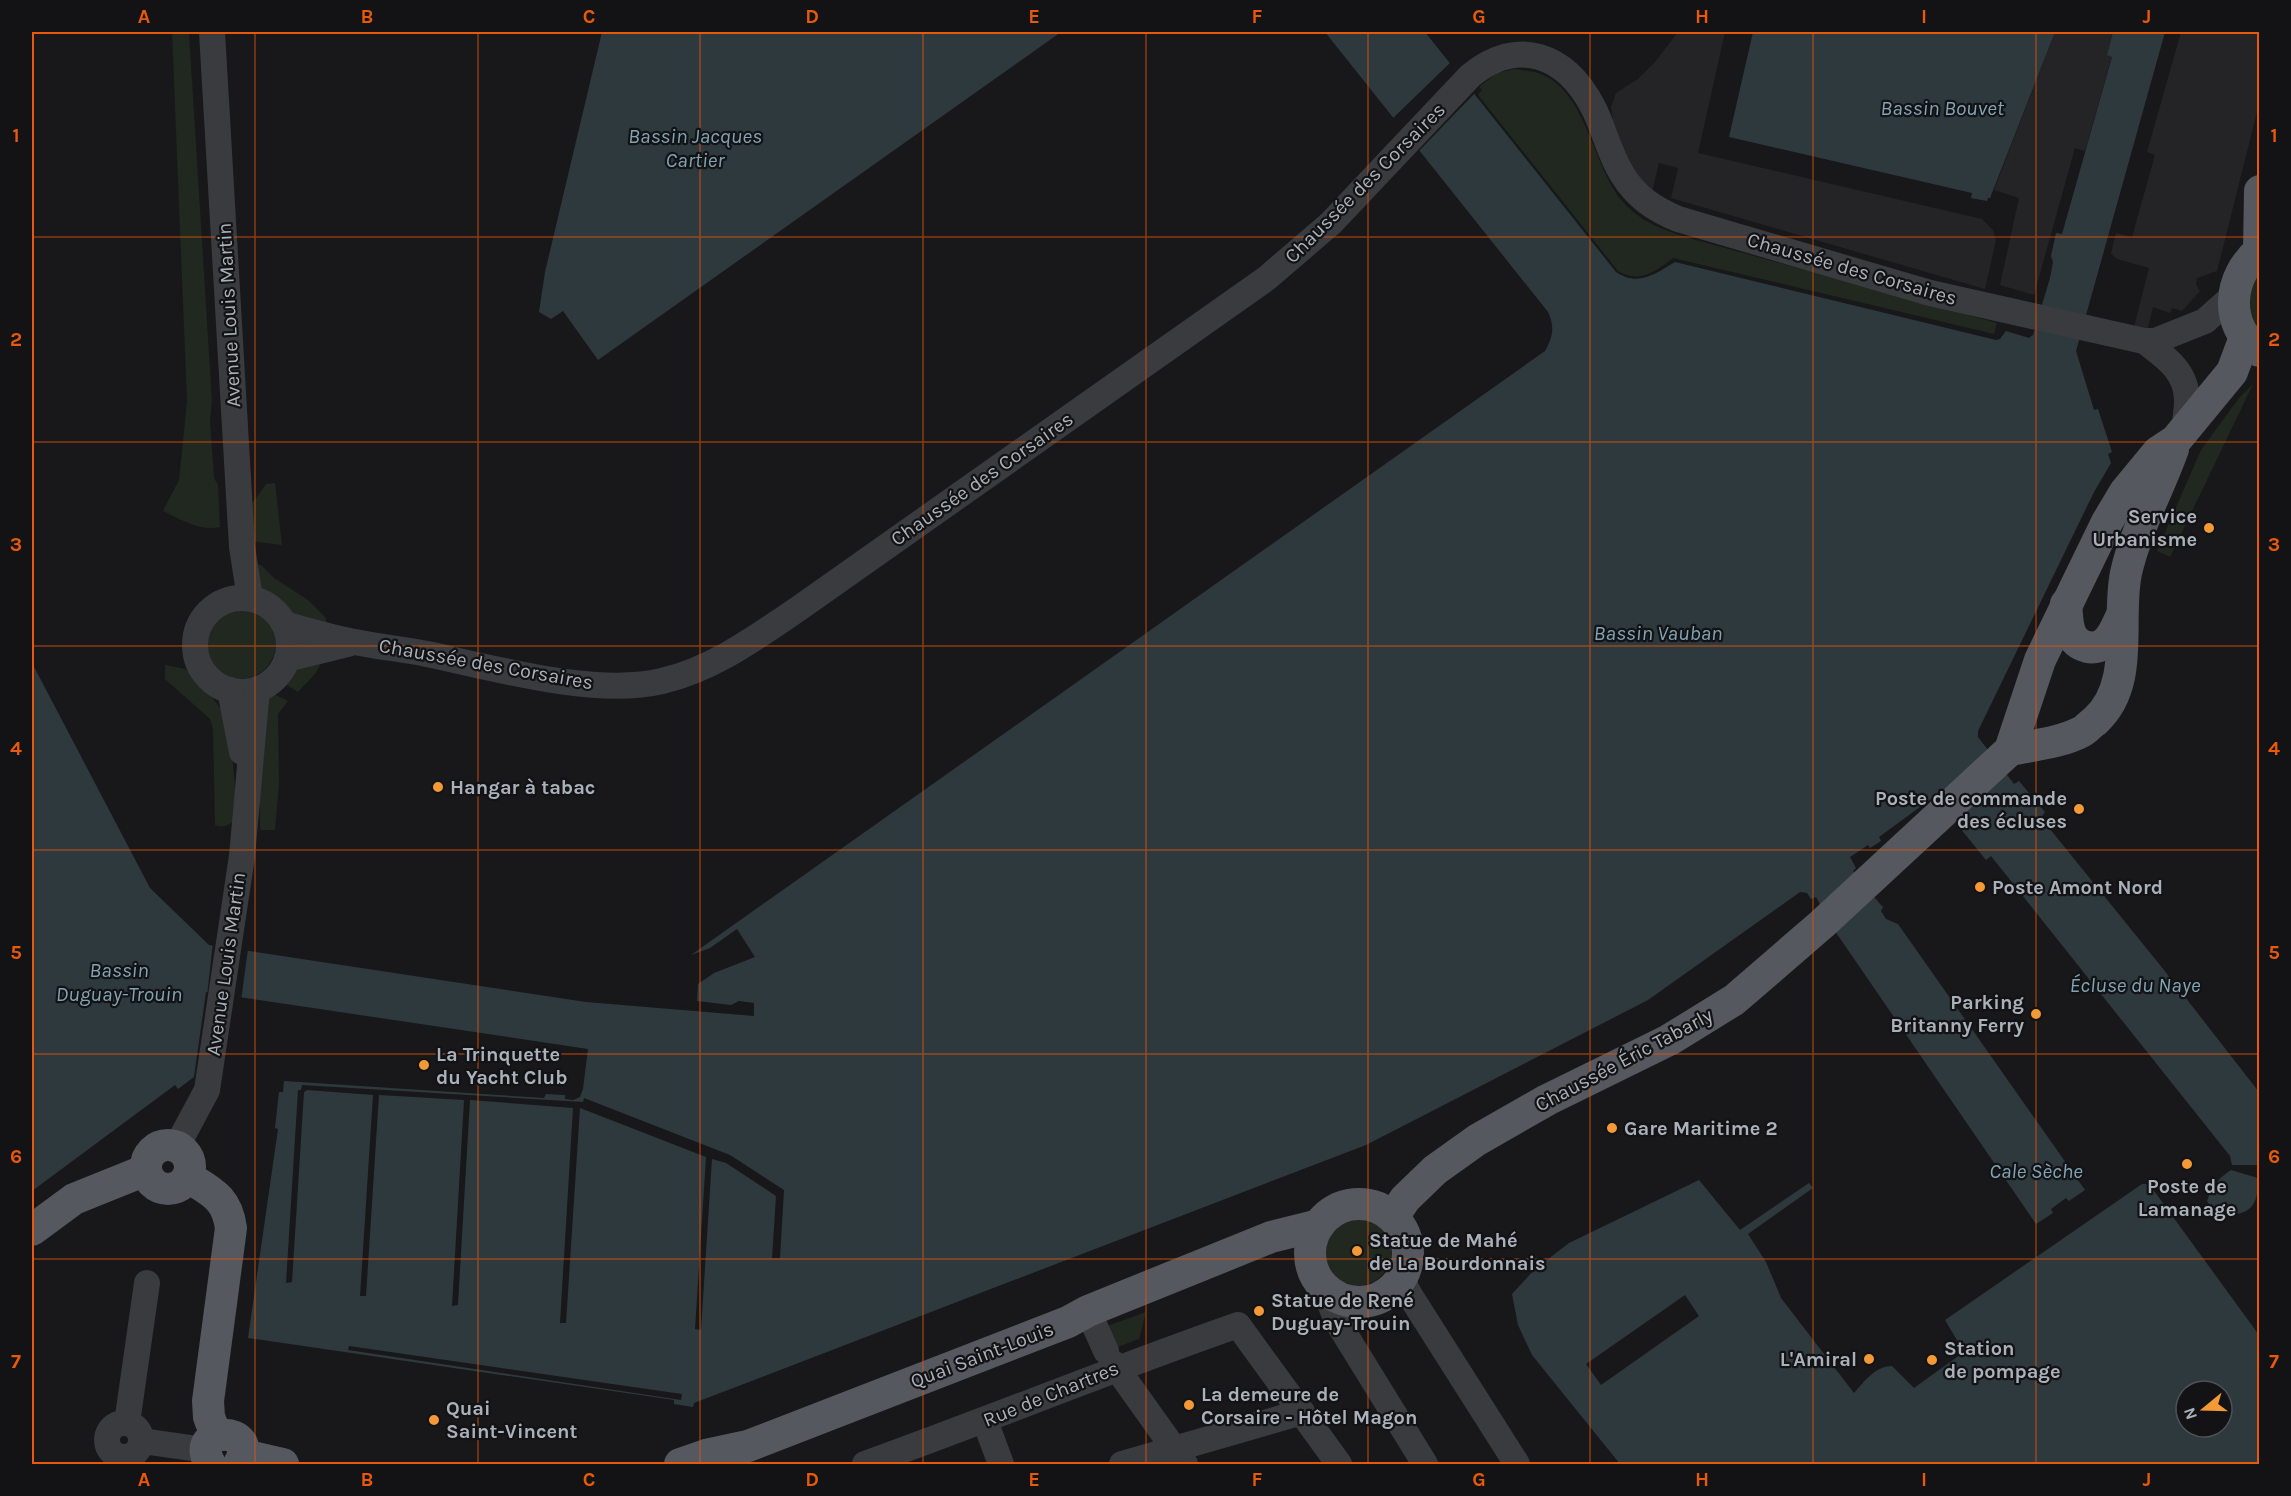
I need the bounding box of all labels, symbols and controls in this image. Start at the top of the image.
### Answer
text: A [138,5,151,28]
text: B [361,5,373,28]
text: C [583,5,595,28]
text: D [805,5,819,28]
text: E [1028,5,1040,28]
text: F [1252,5,1263,28]
text: G [1472,5,1486,28]
text: H [1695,5,1709,28]
text: I [1921,5,1927,28]
text: J [2143,5,2151,28]
water label: Bassin Bouvet [1880,96,2005,120]
street label: Chaussée des Corsaires [1280,98,1450,268]
text: 1 [12,124,20,147]
water label: Bassin Jacques Cartier [628,124,762,172]
text: 1 [2270,124,2278,147]
street label: Avenue Louis Martin [213,222,245,408]
street label: Chaussée des Corsaires [1745,228,1959,310]
text: 2 [10,328,22,351]
text: 2 [2268,328,2280,351]
street label: Chaussée des Corsaires [887,407,1077,551]
place label: Service Urbanisme [2092,505,2197,551]
marker: Service Urbanisme [2202,521,2216,535]
text: 3 [10,533,22,556]
text: 3 [2268,533,2280,556]
water label: Bassin Vauban [1594,621,1722,645]
street label: Chaussée des Corsaires [377,634,595,694]
text: 4 [10,737,22,760]
text: 4 [2268,737,2280,760]
place label: Hangar à tabac [450,776,595,799]
marker: Hangar à tabac [431,780,445,794]
place label: Poste de commande des écluses [1875,787,2067,833]
marker: Poste de commande des écluses [2072,802,2086,816]
street label: Avenue Louis Martin [202,871,250,1057]
place label: Poste Amont Nord [1992,876,2163,899]
marker: Poste Amont Nord [1973,880,1987,894]
text: 5 [10,941,22,964]
text: 5 [2268,941,2280,964]
water label: Bassin Duguay-Trouin [56,958,182,1006]
water label: Écluse du Naye [2070,973,2201,997]
place label: Parking Britanny Ferry [1890,991,2024,1037]
street label: Chaussée Éric Tabarly [1531,1003,1717,1117]
marker: Parking Britanny Ferry [2029,1007,2043,1021]
place label: La Trinquette du Yacht Club [436,1043,567,1089]
marker: La Trinquette du Yacht Club [417,1058,431,1072]
place label: Gare Maritime 2 [1624,1117,1778,1140]
marker: Gare Maritime 2 [1605,1121,1619,1135]
text: 6 [10,1145,22,1168]
text: 6 [2268,1145,2280,1168]
marker: Poste de Lamanage [2180,1157,2194,1171]
water label: Cale Sèche [1989,1159,2083,1183]
place label: Poste de Lamanage [2138,1175,2236,1221]
place label: Statue de Mahé de La Bourdonnais [1369,1229,1546,1275]
marker: Statue de Mahé de La Bourdonnais [1350,1244,1364,1258]
place label: Statue de René Duguay-Trouin [1271,1289,1414,1335]
marker: Statue de René Duguay-Trouin [1252,1304,1266,1318]
street label: Quai Saint-Louis [907,1317,1057,1393]
place label: Station de pompage [1944,1337,2061,1383]
place label: L'Amiral [1780,1348,1857,1371]
text: 7 [11,1350,21,1373]
text: 7 [2269,1350,2279,1373]
marker: L'Amiral [1862,1352,1876,1366]
marker: Station de pompage [1925,1353,1939,1367]
street label: Rue de Chartres [980,1356,1122,1432]
north arrow [2174,1379,2234,1439]
place label: La demeure de Corsaire - Hôtel Magon [1201,1383,1417,1429]
place label: Quai Saint-Vincent [446,1397,578,1443]
marker: La demeure de Corsaire - Hôtel Magon [1182,1398,1196,1412]
text: N [2179,1405,2201,1422]
marker: Quai Saint-Vincent [427,1413,441,1427]
text: A [138,1468,151,1491]
text: B [361,1468,373,1491]
text: C [583,1468,595,1491]
text: D [805,1468,819,1491]
text: E [1028,1468,1040,1491]
text: F [1252,1468,1263,1491]
text: G [1472,1468,1486,1491]
text: H [1695,1468,1709,1491]
text: I [1921,1468,1927,1491]
text: J [2143,1468,2151,1491]

